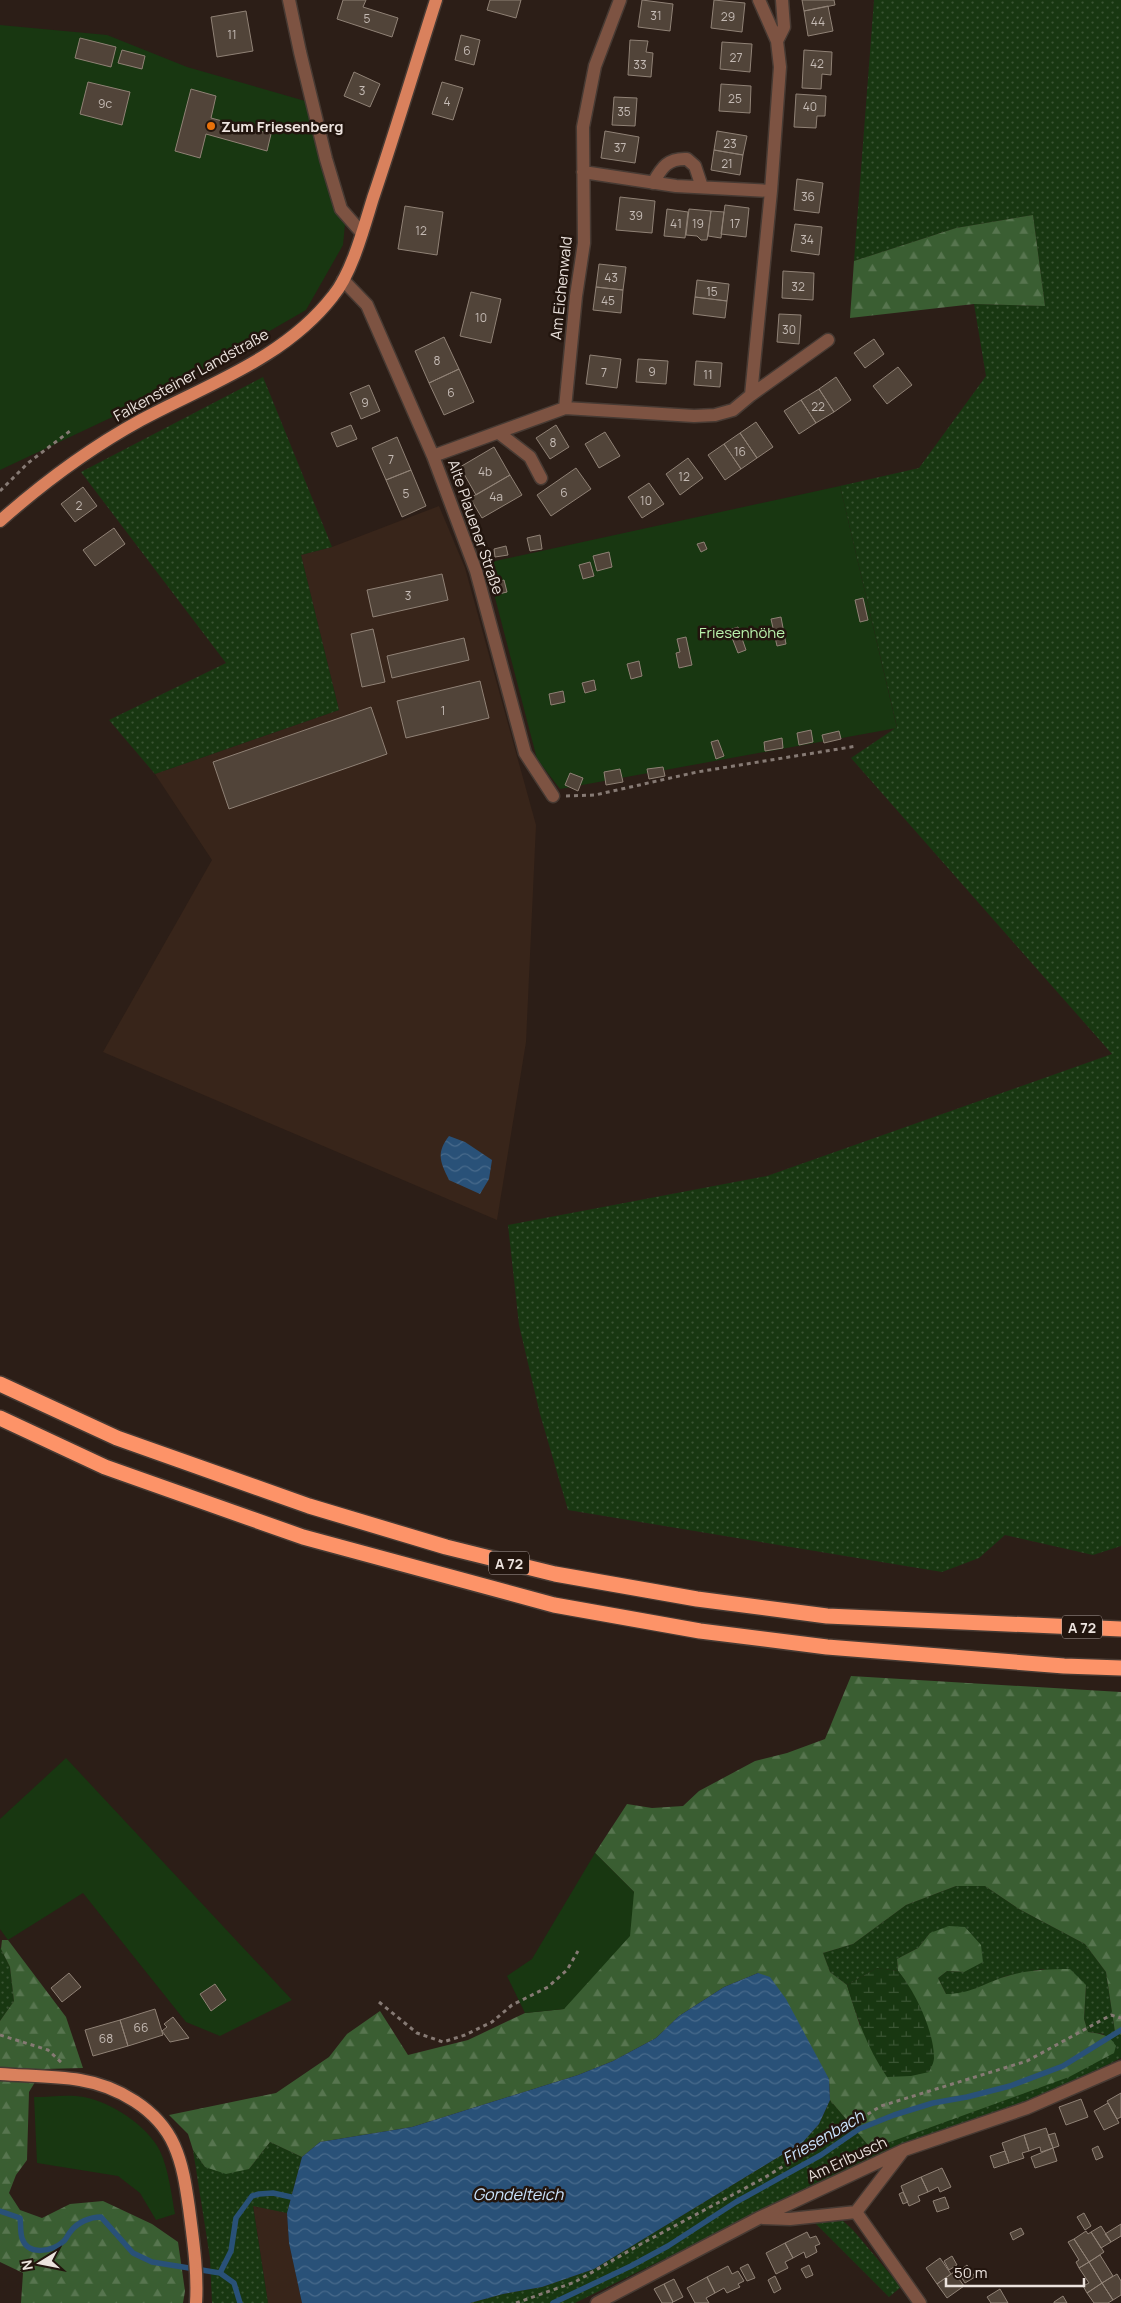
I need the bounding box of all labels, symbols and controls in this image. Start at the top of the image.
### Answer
house number: 31 [650,7,662,24]
house number: 29 [721,8,735,25]
house number: 5 [364,10,371,27]
house number: 44 [811,13,825,30]
house number: 11 [227,26,237,43]
house number: 6 [463,42,471,59]
house number: 27 [730,49,742,66]
house number: 42 [810,55,824,72]
house number: 33 [633,56,647,73]
house number: 3 [359,82,365,99]
house number: 25 [728,90,742,107]
house number: 4 [443,93,451,110]
house number: 9c [98,95,112,112]
house number: 40 [803,98,817,115]
house number: 35 [617,103,631,120]
place label: Zum Friesenberg [221,116,343,137]
marker: Zum Friesenberg [205,120,217,132]
house number: 23 [723,135,737,152]
house number: 37 [614,139,626,156]
house number: 21 [721,155,733,172]
house number: 36 [801,188,815,205]
house number: 39 [629,207,643,224]
house number: 41 [670,215,682,232]
house number: 19 [692,215,704,232]
house number: 17 [730,215,740,232]
house number: 12 [415,222,427,239]
house number: 34 [800,231,814,248]
street label: Am Eichenwald [545,235,577,341]
house number: 43 [604,269,618,286]
house number: 32 [791,278,805,295]
house number: 15 [706,283,718,300]
house number: 45 [601,292,615,309]
house number: 10 [475,309,487,326]
house number: 30 [782,321,796,338]
street label: Falkensteiner Landstraße [110,323,273,426]
house number: 8 [434,352,441,369]
house number: 9 [648,363,656,380]
house number: 7 [601,364,607,381]
house number: 11 [703,366,713,383]
house number: 6 [447,384,455,401]
house number: 9 [361,394,369,411]
house number: 22 [811,398,825,415]
house number: 8 [550,434,557,451]
house number: 16 [734,443,746,460]
house number: 7 [388,451,394,468]
street label: Alte Plauener Straße [443,457,509,597]
house number: 4b [478,463,492,480]
house number: 12 [678,468,690,485]
house number: 6 [560,484,568,501]
house number: 5 [403,485,410,502]
house number: 4a [489,488,503,505]
house number: 10 [640,492,652,509]
house number: 2 [76,497,83,514]
house number: 3 [405,587,411,604]
park label: Friesenhöhe [699,622,785,643]
house number: 1 [441,702,445,719]
road number: A 72 [489,1552,529,1575]
road number: A 72 [1062,1615,1102,1638]
house number: 66 [134,2019,148,2036]
house number: 68 [99,2030,113,2047]
water label: Friesenbach [778,2105,868,2169]
street label: Am Erlbusch [804,2131,890,2187]
water label: Gondelteich [473,2183,564,2205]
north arrow [15,2238,65,2288]
scale bar [946,2256,1084,2288]
text: N [16,2259,37,2272]
text: 50 m [954,2262,988,2283]

